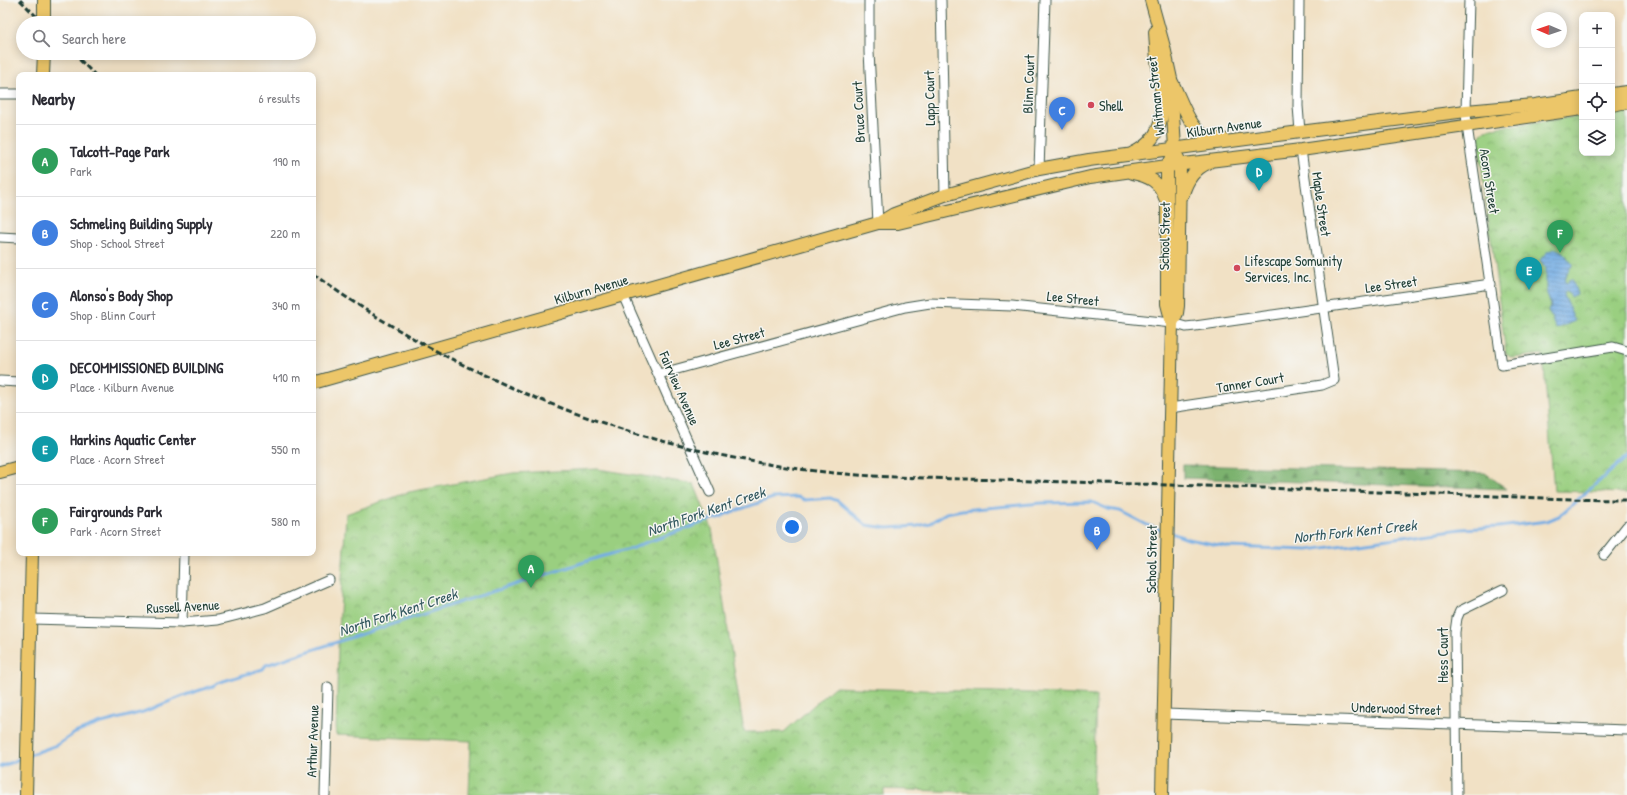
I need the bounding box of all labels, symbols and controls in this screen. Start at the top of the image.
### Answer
north arrow [1531,12,1567,48]
map controls [1579,12,1615,156]
button: + [1579,12,1615,48]
search box [16,16,316,60]
icon: search [30,27,52,49]
text: Search here [62,28,126,49]
button: − [1579,48,1615,84]
street label: Blinn Court [1017,54,1039,114]
street label: Whitman Street [1141,55,1169,137]
street label: Lapp Court [919,70,940,126]
street label: Bruce Court [847,81,869,143]
button: locate [1579,84,1615,120]
text: Nearby [32,87,75,110]
text: 6 results [259,89,300,107]
place label: Shell [1099,96,1124,115]
pin: C [1049,97,1075,130]
marker: Shell [1086,100,1096,110]
street label: Kilburn Avenue [1185,112,1263,142]
button: layers [1579,120,1615,156]
text: Talcott-Page Park [70,141,169,162]
street label: Acorn Street [1475,147,1505,215]
text: A [42,152,48,170]
text: 190 m [273,152,300,170]
pin: D [1246,158,1272,191]
text: Park [70,162,92,180]
street label: Maple Street [1307,171,1336,238]
street label: School Street [1154,201,1174,270]
text: Schmeling Building Supply [70,213,213,234]
pin: F [1547,220,1573,253]
text: B [42,224,48,242]
text: 220 m [270,224,300,242]
text: Shop · School Street [70,234,164,252]
place label: Lifescape Somunity Services, Inc. [1245,251,1343,286]
pin: E [1516,257,1542,290]
marker: Lifescape Somunity Services, Inc. [1232,263,1242,273]
street label: Kilburn Avenue [552,269,631,309]
street label: Lee Street [1364,271,1418,297]
text: Alonso's Body Shop [70,285,173,306]
street label: Lee Street [1046,286,1100,310]
text: C [41,296,49,314]
text: 340 m [272,296,300,314]
text: Shop · Blinn Court [70,306,156,324]
street label: Lee Street [711,322,767,354]
street label: Fairview Avenue [655,347,705,428]
text: DECOMMISSIONED BUILDING [70,357,223,378]
street label: Tanner Court [1215,367,1285,397]
text: D [42,368,48,386]
text: 410 m [273,368,300,386]
text: Place · Kilburn Avenue [70,378,174,396]
text: Harkins Aquatic Center [70,429,196,450]
text: E [42,440,48,458]
text: 550 m [271,440,300,458]
text: Place · Acorn Street [70,450,164,468]
water label: North Fork Kent Creek [644,480,769,541]
text: Fairgrounds Park [70,501,162,522]
text: F [43,512,47,530]
text: 580 m [271,512,300,530]
water label: North Fork Kent Creek [1293,514,1419,548]
your location [782,517,802,537]
pin: B [1084,517,1110,550]
text: Park · Acorn Street [70,522,161,540]
street label: School Street [1141,524,1161,593]
pin: A [518,555,544,588]
water label: North Fork Kent Creek [336,582,462,641]
street label: Russell Avenue [146,595,220,617]
street label: Hess Court [1433,627,1452,683]
street label: Underwood Street [1351,697,1441,719]
street label: Arthur Avenue [301,704,323,778]

